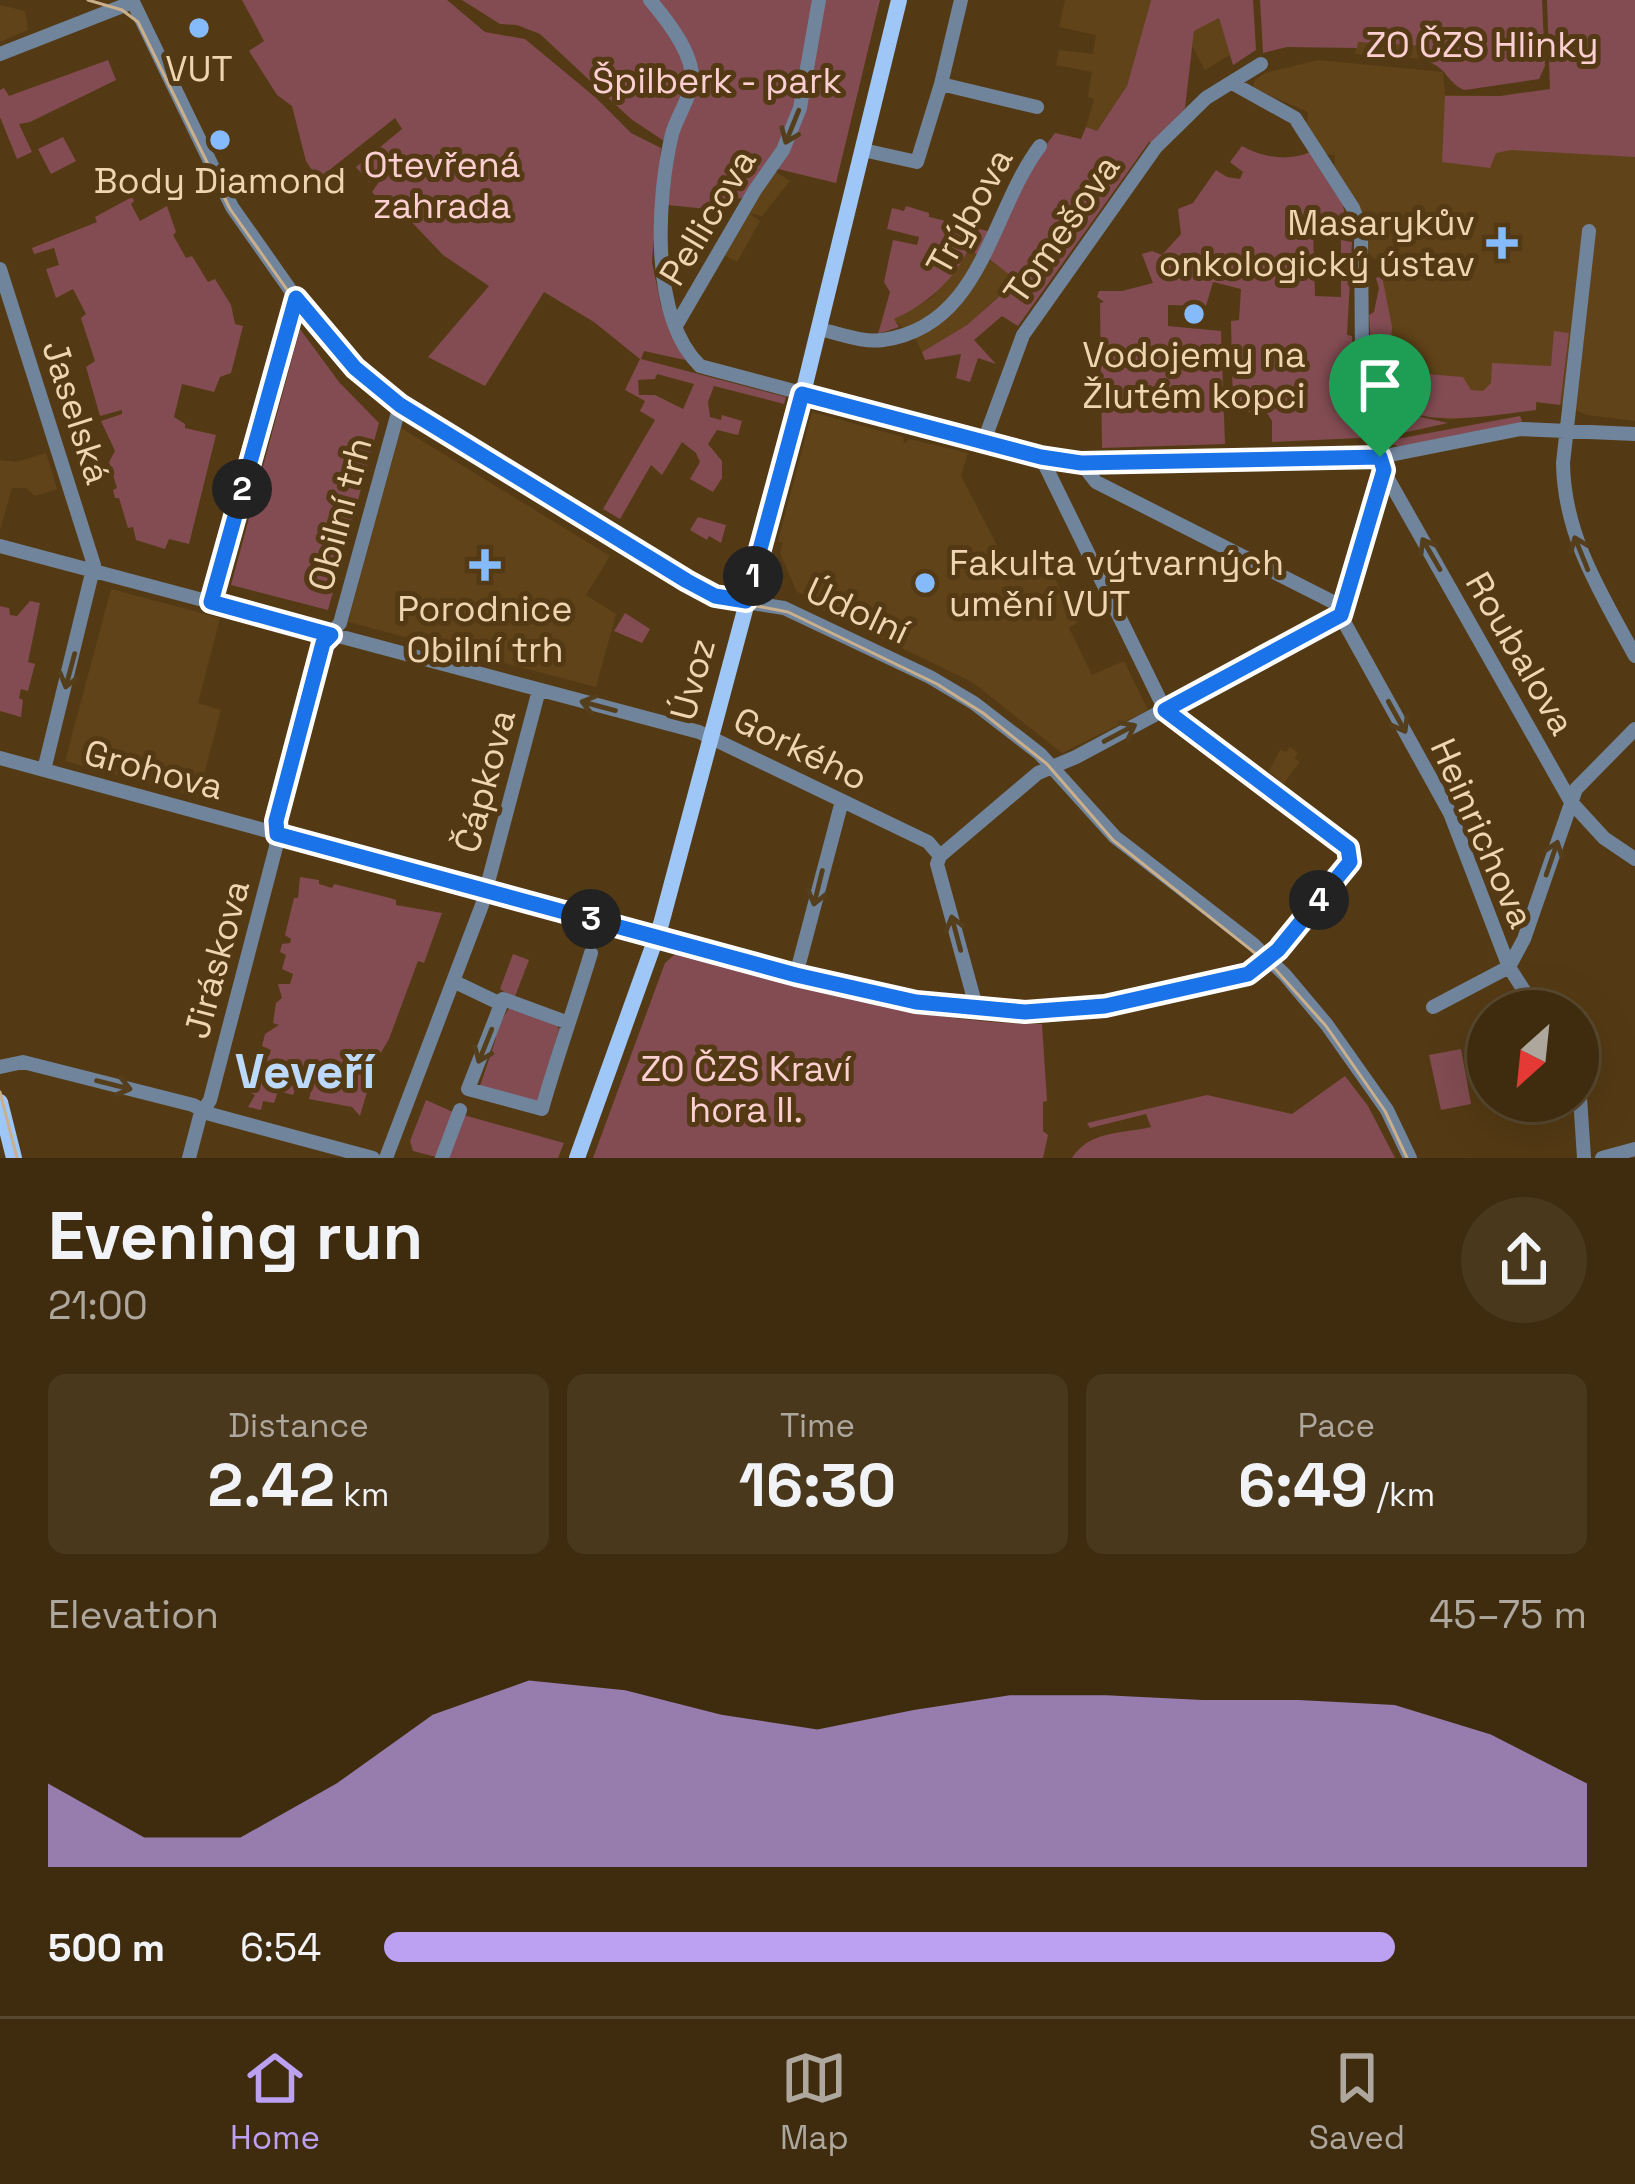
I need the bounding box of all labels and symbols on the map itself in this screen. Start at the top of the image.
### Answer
marker: VUT [186,15,212,41]
park label: ZO ČZS Hlinky [1365,22,1599,68]
place label: VUT [165,46,233,92]
park label: Špilberk - park [592,58,842,104]
one-way arrow [780,108,801,145]
marker: Body Diamond [207,127,233,153]
street label: Trýbova [916,140,1024,283]
street label: Pellicova [649,141,767,294]
park label: Otevřená zahrada [364,142,520,229]
street label: Tomešova [994,146,1130,313]
place label: Body Diamond [94,158,346,204]
place label: Masarykův onkologický ústav [1159,200,1475,287]
marker: Masarykův onkologický ústav [1486,227,1518,259]
marker: Vodojemy na Žlutém kopci [1181,301,1207,327]
place label: Vodojemy na Žlutém kopci [1082,332,1306,419]
street label: Jaselská [31,334,121,490]
pin [1329,334,1431,457]
street label: Obilní trh [297,432,383,596]
pin: 2 [212,459,272,519]
one-way arrow [1569,535,1591,572]
one-way arrow [1419,537,1442,572]
place label: Fakulta výtvarných umění VUT [949,540,1284,627]
pin: 1 [723,546,783,606]
marker: Porodnice Obilní trh [469,549,501,581]
street label: Roubalova [1455,564,1585,743]
street label: Údolní [798,567,917,655]
marker: Fakulta výtvarných umění VUT [912,570,938,596]
place label: Porodnice Obilní trh [397,586,573,673]
street label: Úvoz [660,633,726,725]
one-way arrow [57,652,79,690]
one-way arrow [580,693,618,715]
street label: Gorkého [726,697,875,801]
one-way arrow [1386,699,1409,734]
street label: Čápkova [444,705,526,858]
one-way arrow [1102,721,1138,744]
street label: Grohova [79,729,228,811]
street label: Heinrichova [1420,731,1544,935]
one-way arrow [1543,841,1564,878]
one-way arrow [806,868,828,906]
pin: 4 [1289,870,1349,930]
street label: Jiráskova [174,875,260,1044]
pin: 3 [561,889,621,949]
one-way arrow [944,914,966,952]
north arrow [1467,990,1599,1122]
one-way arrow [472,1026,494,1063]
district label: Veveří [235,1041,376,1102]
park label: ZO ČZS Kraví hora II. [640,1046,852,1133]
one-way arrow [94,1075,132,1097]

